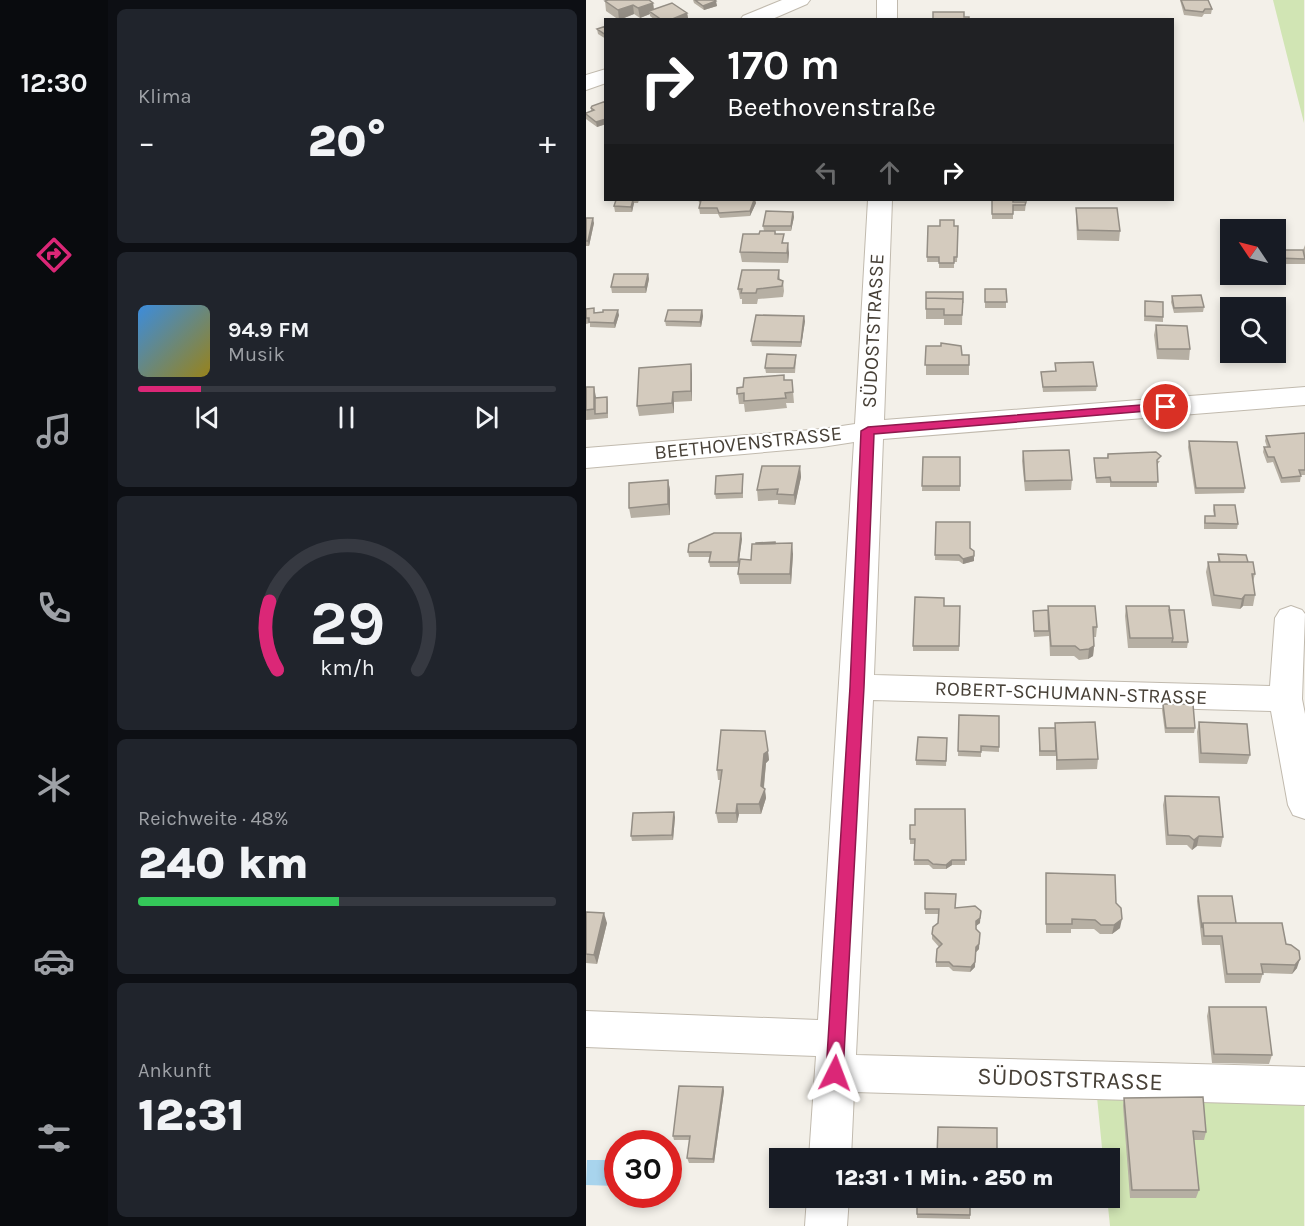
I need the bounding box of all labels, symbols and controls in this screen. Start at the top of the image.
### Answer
text: 170 m [727,40,840,90]
icon: right [628,42,706,120]
text: 12:30 [20,67,88,99]
text: Klima [138,85,191,108]
text: Beethovenstraße [727,91,936,123]
text: 20° [308,115,386,167]
text: − [138,123,155,161]
text: + [539,123,556,161]
icon: left [810,156,843,189]
icon: ahead [873,156,906,189]
icon: right [936,156,969,189]
north arrow [1220,219,1286,285]
map controls [1220,219,1286,363]
icon: directions [33,234,75,276]
street label: SÜDOSTSTRASSE [857,253,889,409]
button: search [1220,297,1286,363]
text: 94.9 FM [228,317,310,343]
text: Musik [228,343,285,366]
pin [1140,381,1191,432]
icon: arrive [1149,390,1182,423]
icon: previous [191,401,224,434]
icon: pause [330,401,363,434]
icon: next [470,401,503,434]
icon: music [33,410,75,452]
street label: BEETHOVENSTRASSE [653,422,843,464]
icon: phone [33,587,75,629]
text: 29 [309,587,385,660]
text: km/h [320,655,374,680]
street label: ROBERT-SCHUMANN-STRASSE [934,677,1208,709]
icon: climate [33,764,75,806]
text: Reichweite · 48% [138,807,288,830]
text: 240 km [138,837,309,889]
icon: car [33,940,75,982]
position arrow [803,1041,867,1105]
text: Ankunft [138,1059,211,1082]
street label: SÜDOSTSTRASSE [977,1062,1163,1096]
text: 12:31 [138,1089,244,1141]
icon: filters [33,1117,75,1159]
speed limit sign: 30 [604,1130,682,1208]
text: 12:31 · 1 Min. · 250 m [836,1165,1053,1191]

